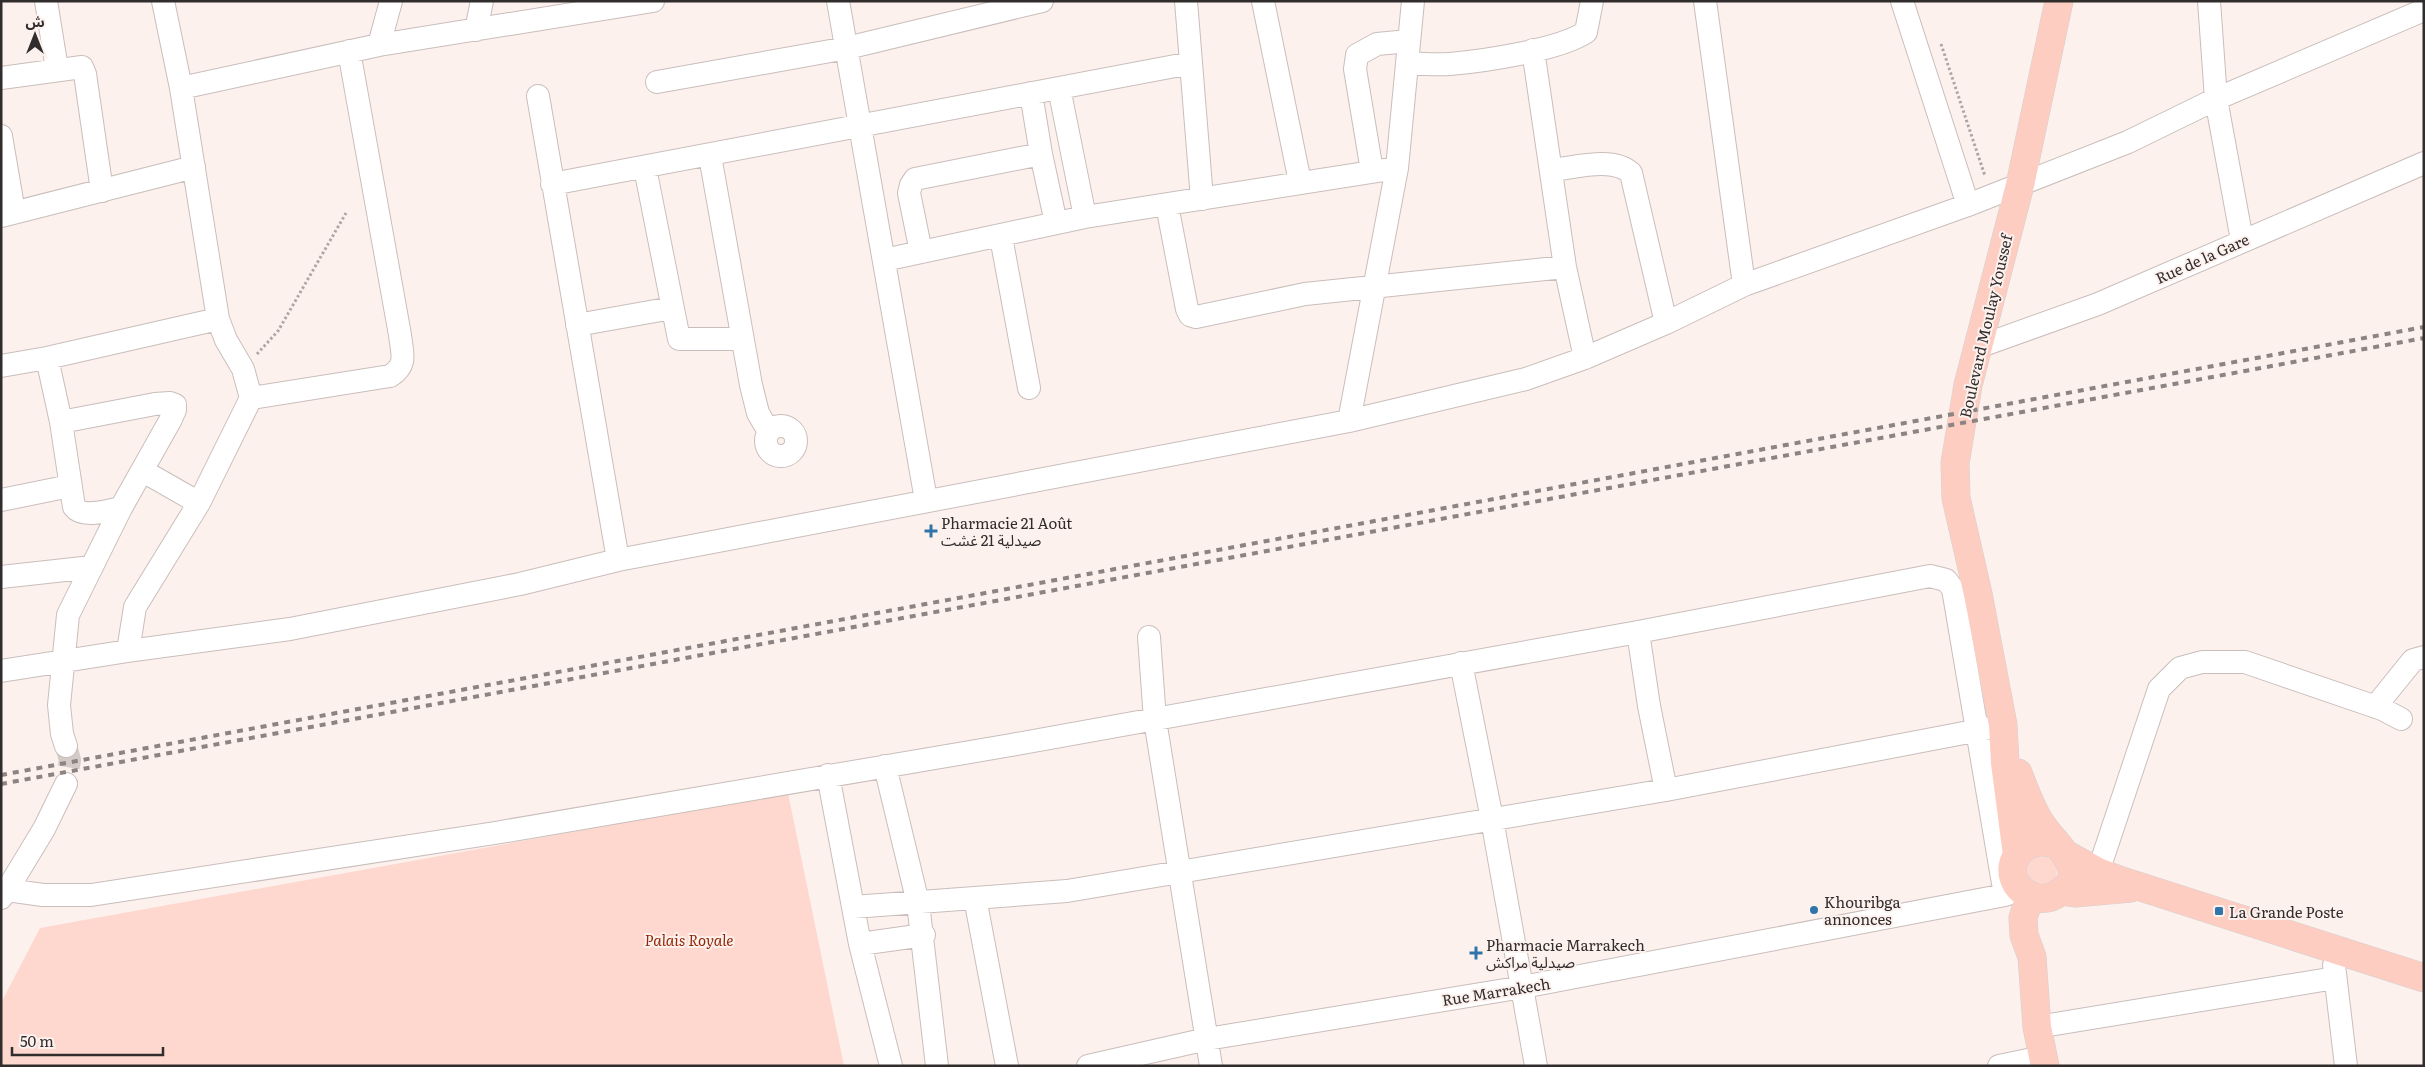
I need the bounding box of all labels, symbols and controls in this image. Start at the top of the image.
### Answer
north arrow [10,10,60,60]
text: ش [25,11,45,31]
street label: Rue de la Gare [2151,227,2253,289]
street label: Boulevard Moulay Youssef [1953,231,2018,420]
place label: Pharmacie 21 Août صيدلية 21 غشت [941,511,1072,551]
marker: Pharmacie 21 Août صيدلية 21 غشت [925,525,937,537]
place label: Khouribga annonces [1824,890,1901,930]
place label: La Grande Poste [2229,900,2344,923]
marker: Khouribga annonces [1808,904,1820,916]
marker: La Grande Poste [2213,905,2225,917]
park label: Palais Royale [645,928,733,951]
place label: Pharmacie Marrakech صيدلية مراكش [1486,933,1645,973]
marker: Pharmacie Marrakech صيدلية مراكش [1470,947,1482,959]
street label: Rue Marrakech [1440,971,1552,1011]
scale bar [12,1024,164,1056]
text: 50 m [20,1029,54,1052]

